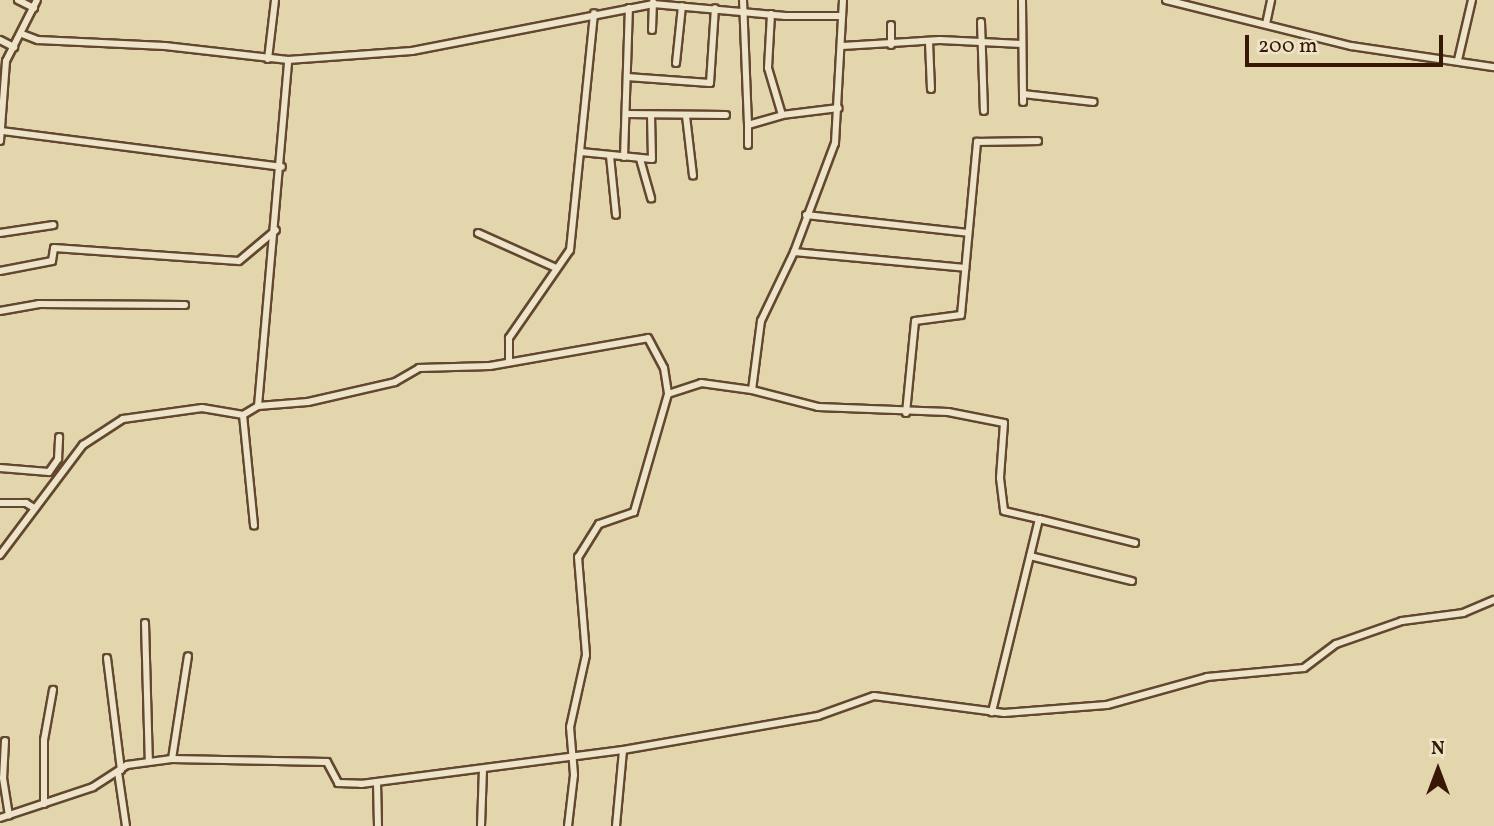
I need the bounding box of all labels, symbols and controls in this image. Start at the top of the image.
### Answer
scale bar [1249,21,1447,65]
text: 200 m [1258,32,1318,61]
north arrow [1403,735,1473,805]
text: N [1431,736,1445,762]

